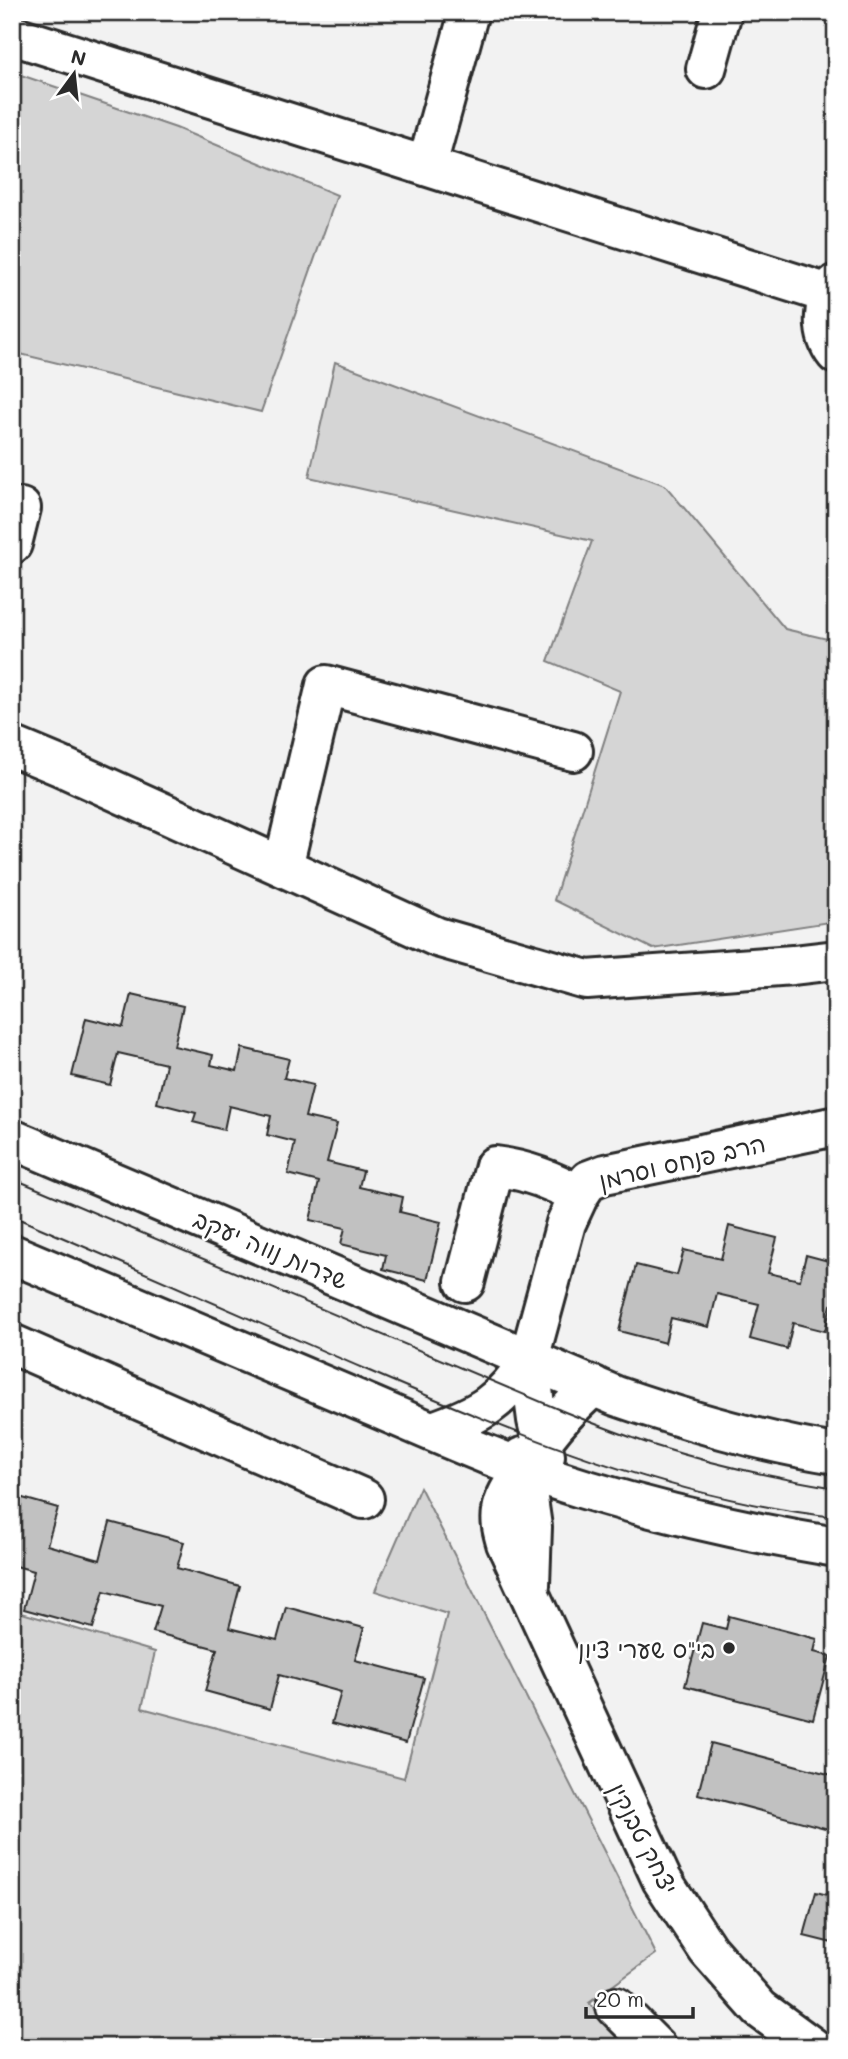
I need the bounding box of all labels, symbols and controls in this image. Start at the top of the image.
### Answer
north arrow [38,38,108,108]
text: N [68,43,89,71]
street label: הרב פנחס וסרמן [596,1127,769,1196]
street label: שדרות נווה יעקב [189,1203,353,1296]
place label: בי"ס שערי ציון [578,1633,715,1664]
marker: בי"ס שערי ציון [721,1640,737,1656]
street label: יצחק טבנקין [603,1777,685,1899]
scale bar [586,1975,692,2019]
text: 20 m [596,1985,644,2012]

